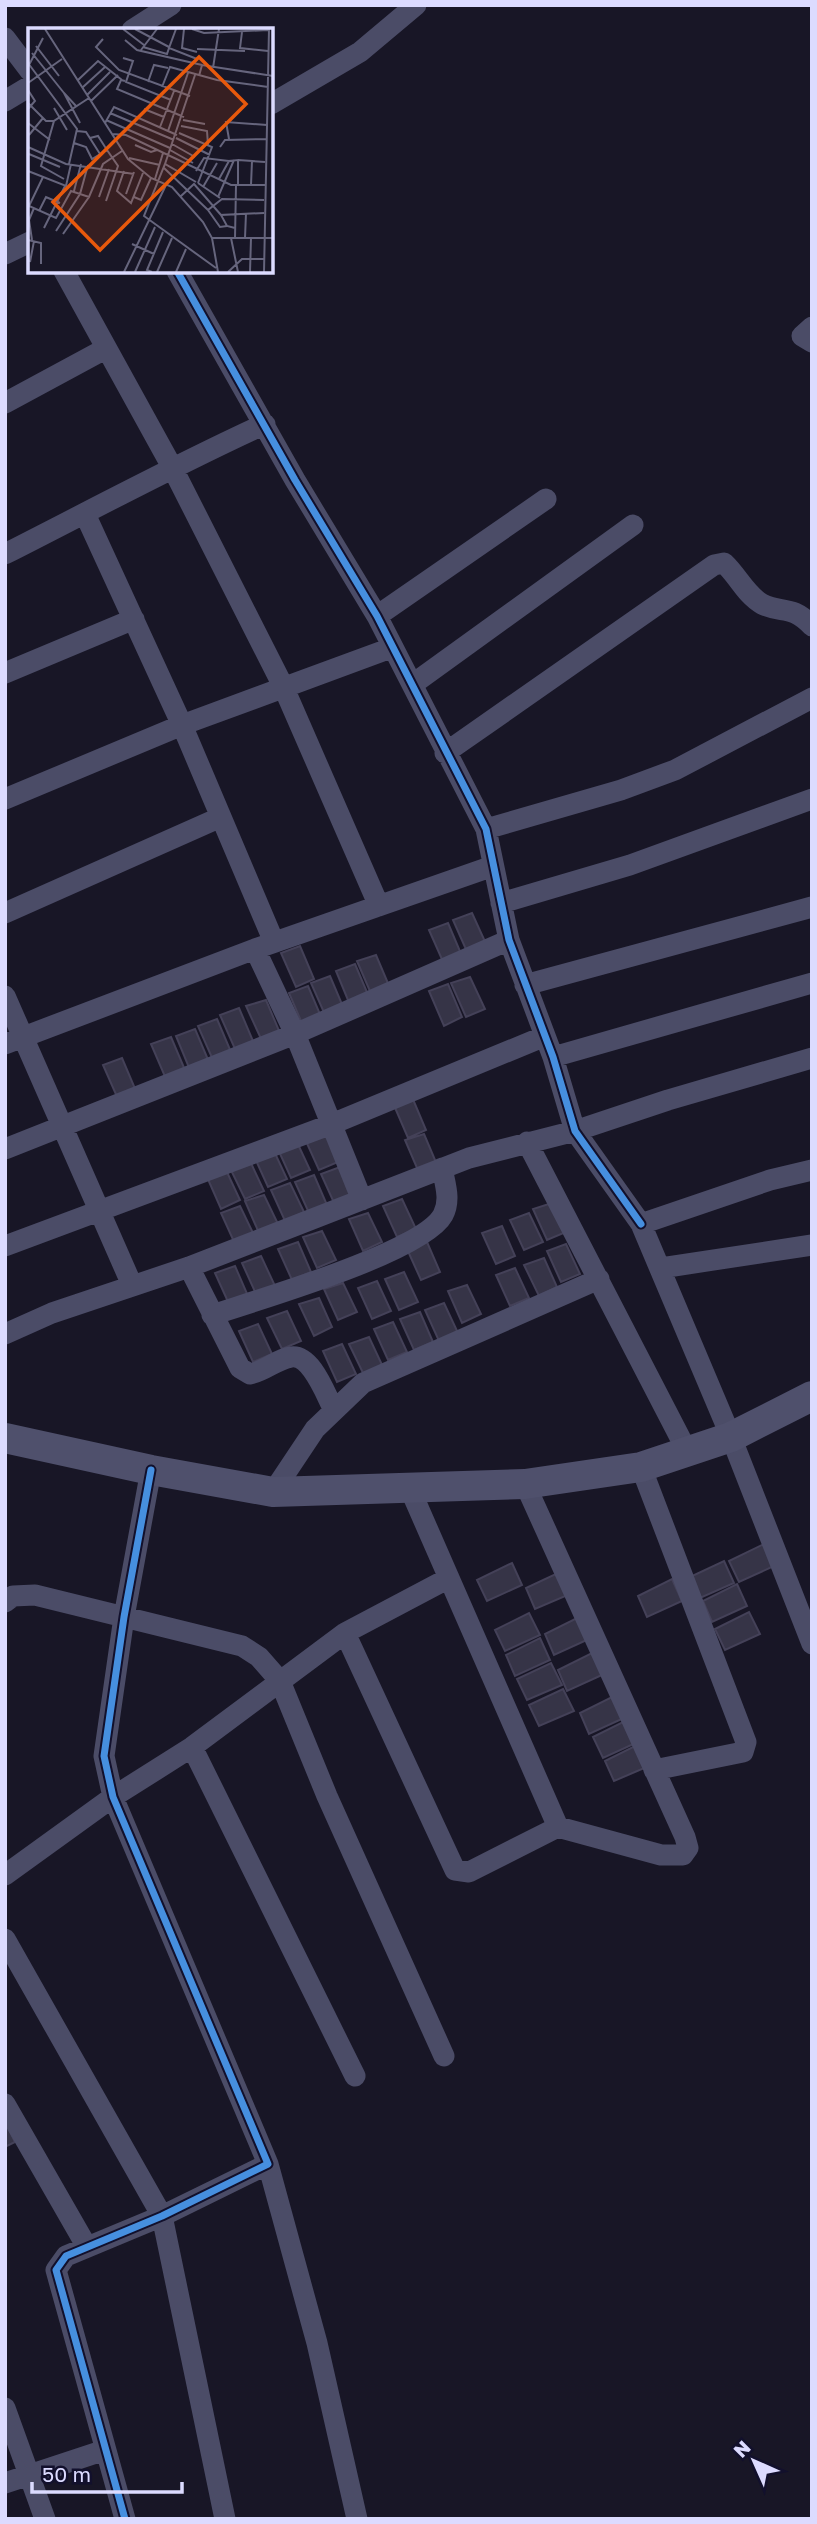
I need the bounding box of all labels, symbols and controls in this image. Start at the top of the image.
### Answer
inset map [28,28,273,273]
north arrow [719,2426,789,2496]
text: N [728,2435,755,2462]
scale bar [32,2450,182,2494]
text: 50 m [42,2461,91,2487]

